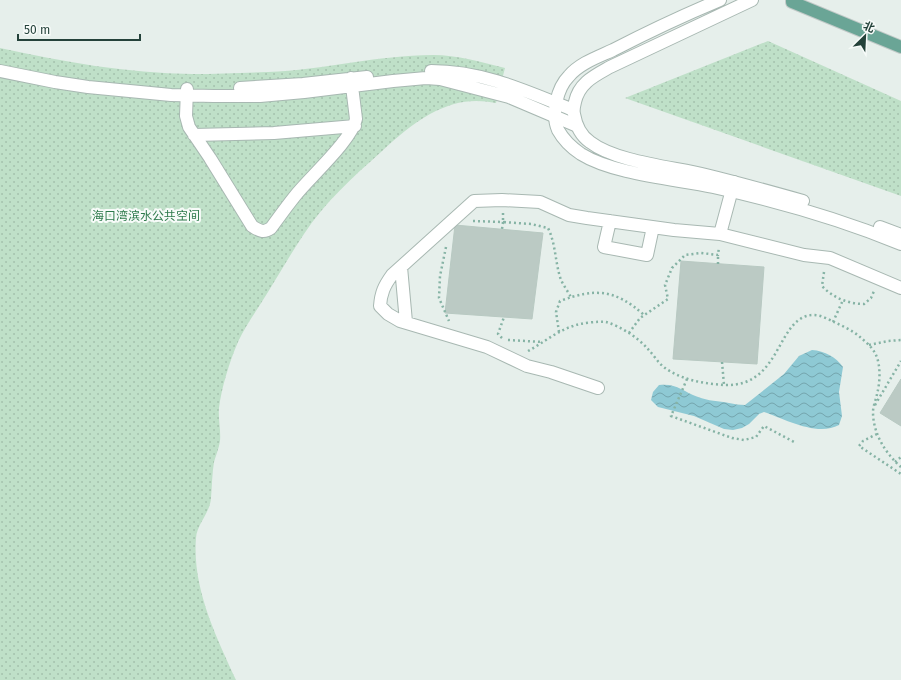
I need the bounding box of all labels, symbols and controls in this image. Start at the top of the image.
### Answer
scale bar [18,16,140,42]
north arrow [845,16,885,56]
text: 北 [861,19,877,35]
text: 50 m [24,23,50,37]
park label: 海口湾滨水公共空间 [92,209,200,223]

